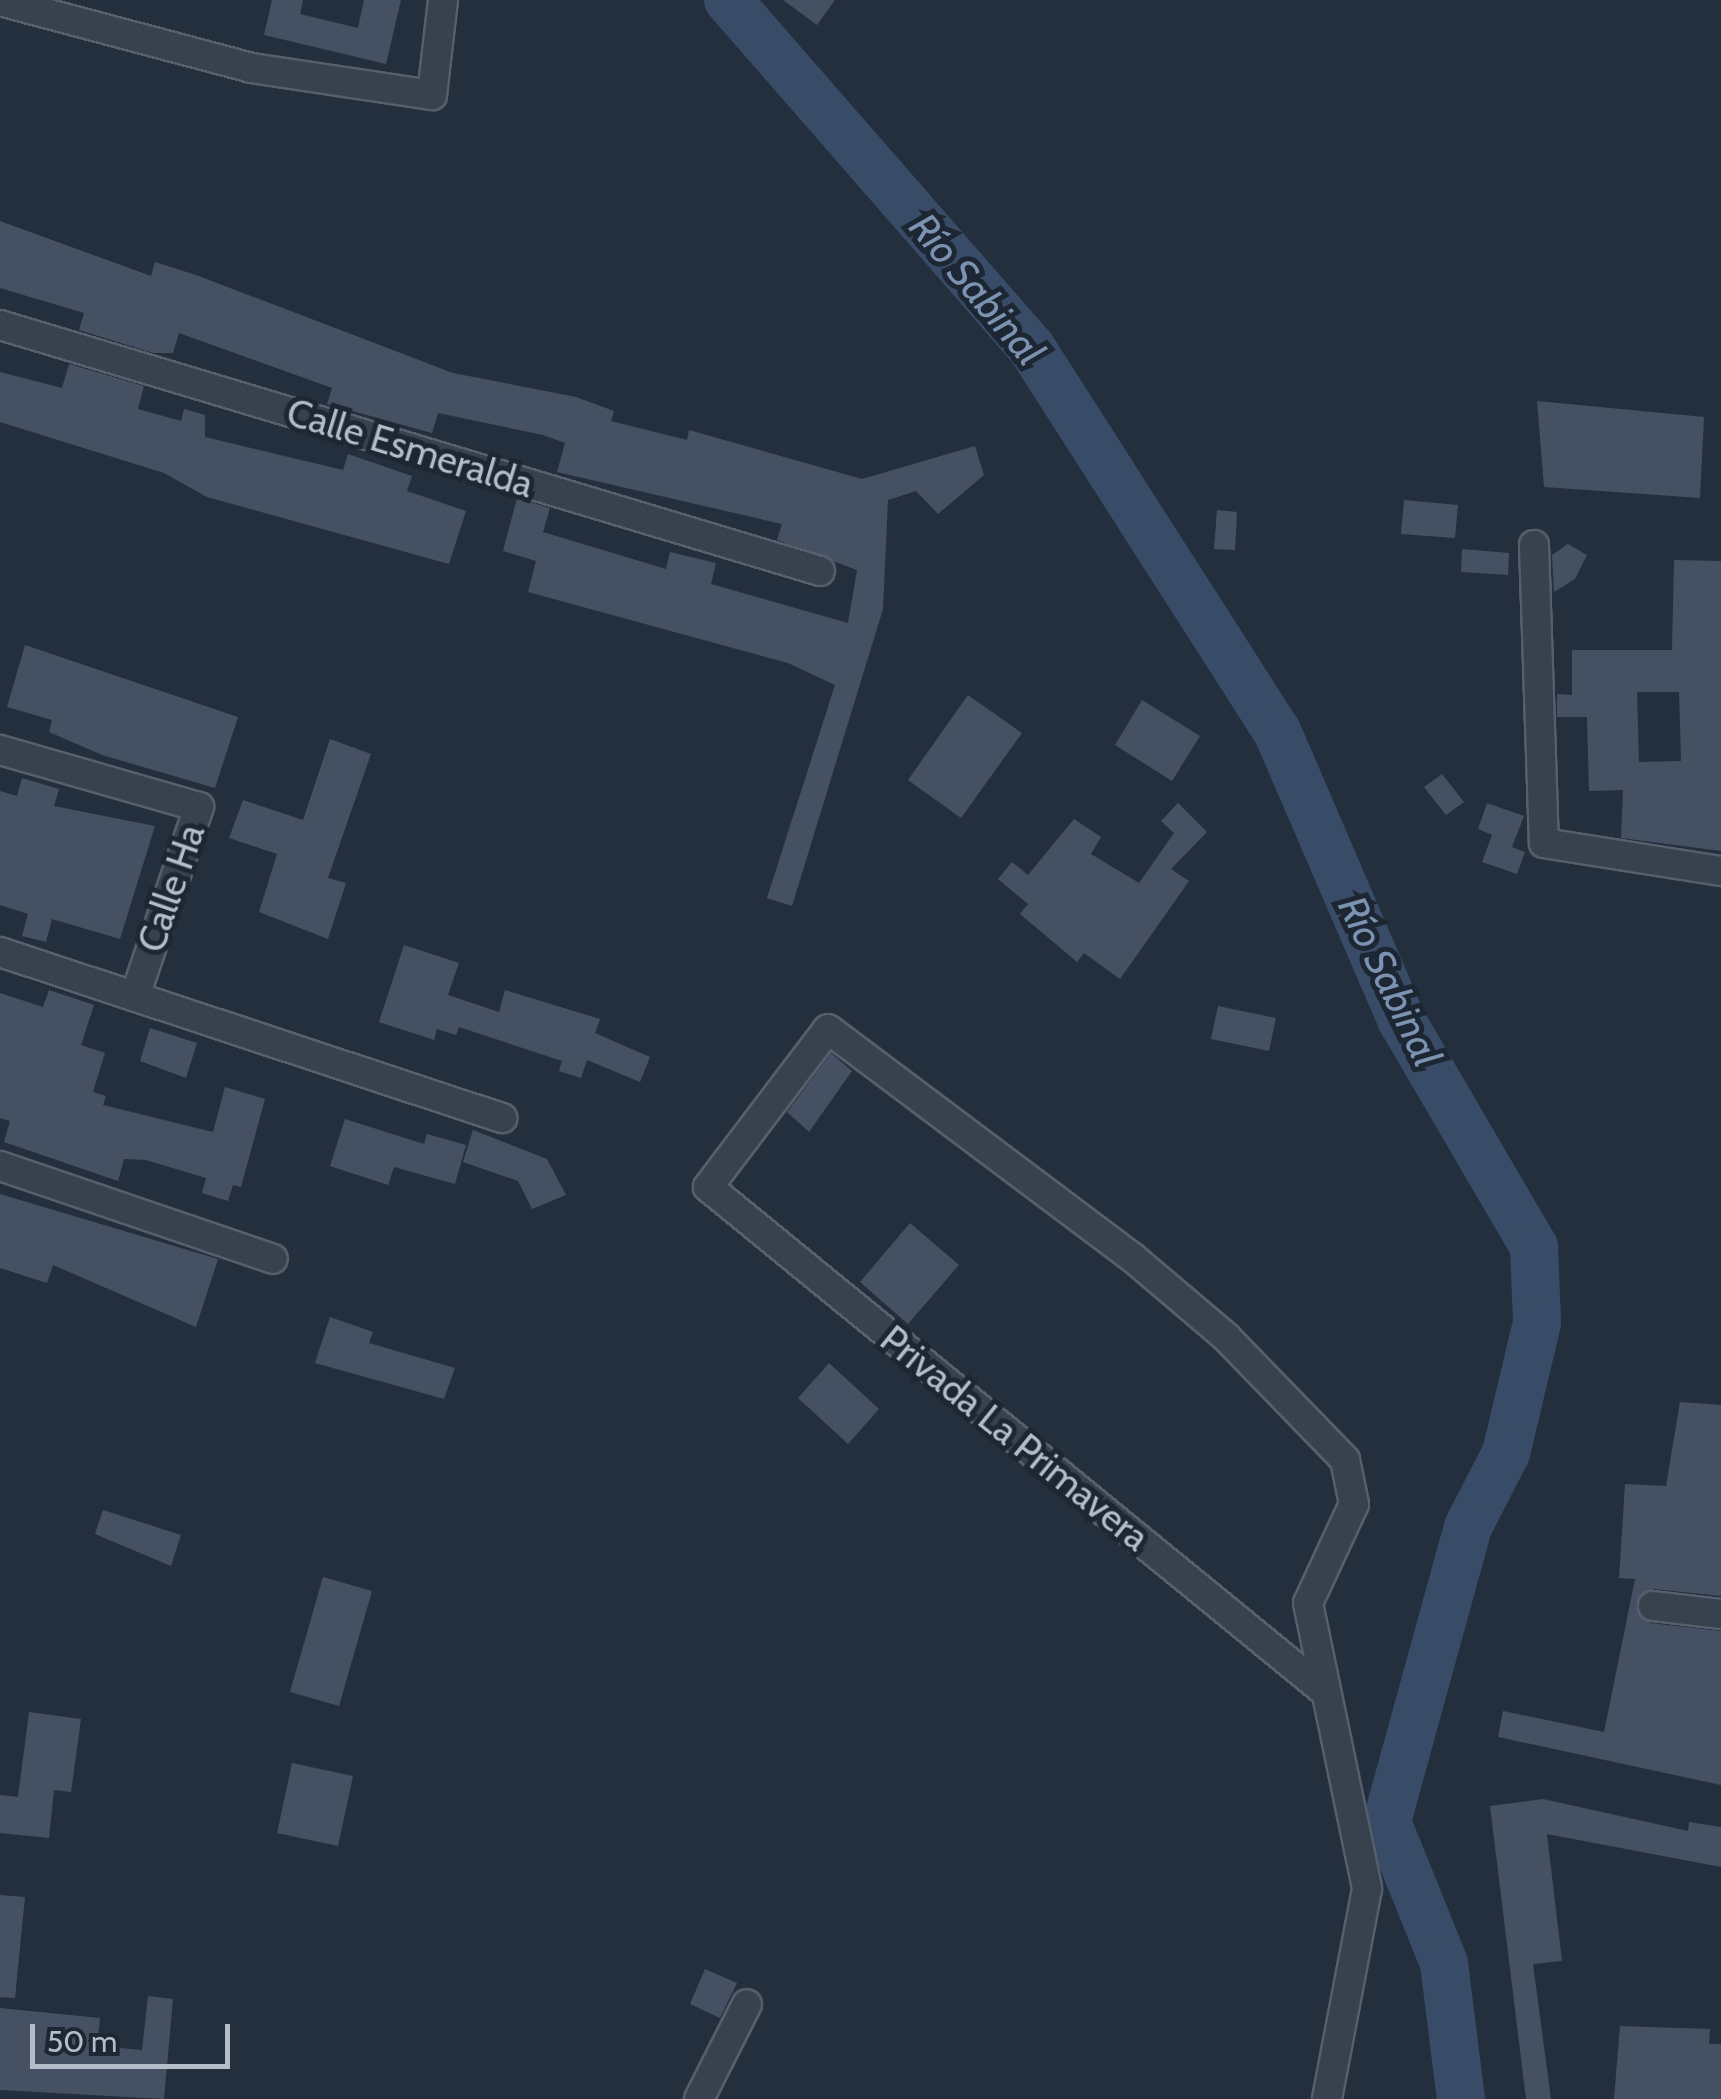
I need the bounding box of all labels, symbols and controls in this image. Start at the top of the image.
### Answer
water label: Río Sabinal [900,203,1054,375]
street label: Calle Esmeralda [281,389,539,507]
street label: Calle Ha [128,818,214,958]
water label: Río Sabinal [1328,888,1452,1074]
street label: Privada La Primavera [872,1316,1158,1560]
scale bar [35,2004,235,2066]
text: 50 m [47,2023,117,2060]

